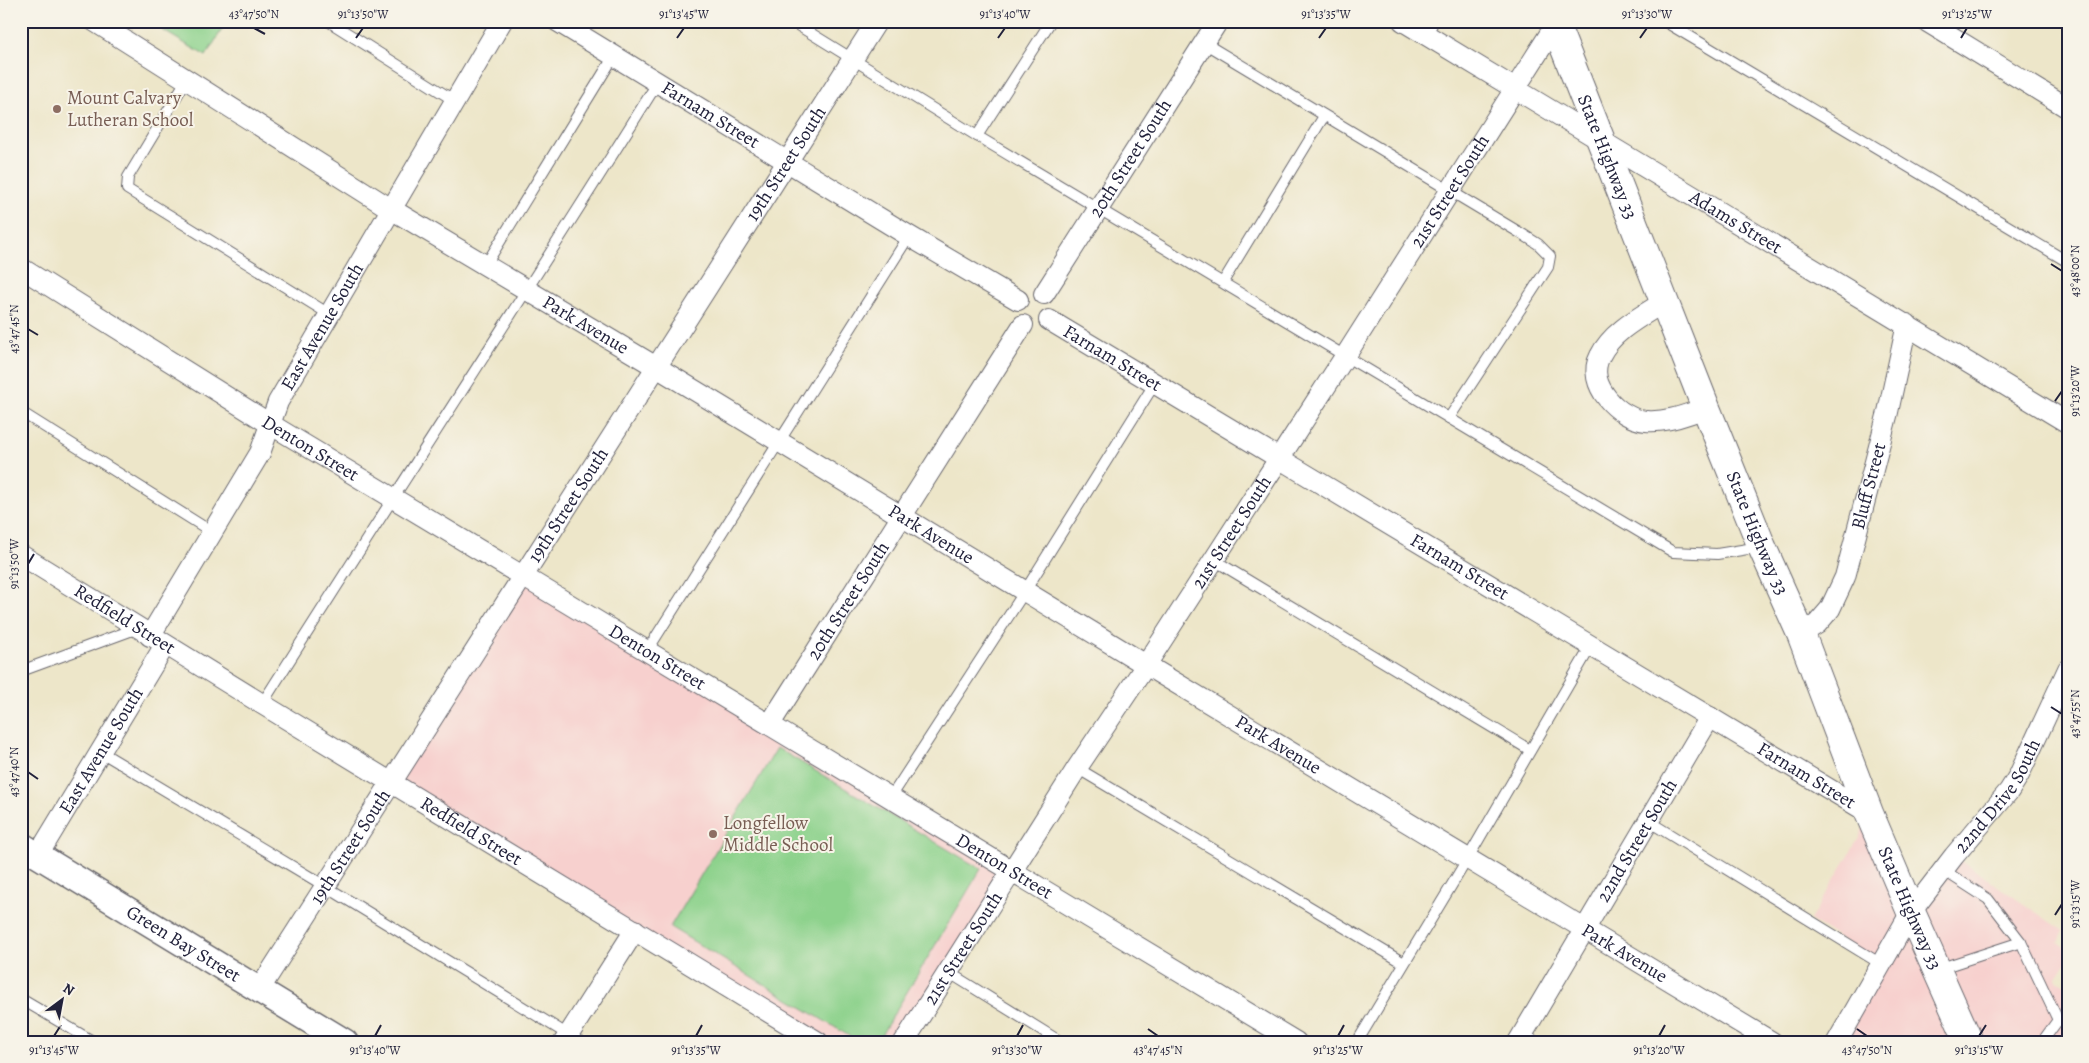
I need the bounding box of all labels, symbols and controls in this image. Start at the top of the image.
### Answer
text: 43°47'50"N [229,6,280,22]
text: 91°13'50"W [338,6,389,22]
text: 91°13'45"W [659,6,710,22]
text: 91°13'40"W [980,6,1031,22]
text: 91°13'35"W [1301,6,1351,22]
text: 91°13'30"W [1622,6,1673,22]
text: 91°13'25"W [1942,6,1993,22]
street label: Farnam Street [657,75,765,155]
place label: Mount Calvary Lutheran School [67,85,194,133]
street label: State Highway 33 [1571,91,1644,223]
street label: 20th Street South [1083,94,1178,222]
street label: 19th Street South [740,101,832,226]
marker: Mount Calvary Lutheran School [51,103,63,115]
street label: 21st Street South [1404,129,1496,253]
street label: Adams Street [1684,184,1787,260]
text: 43°48'00"N [2067,244,2083,297]
street label: East Avenue South [275,258,370,395]
street label: Park Avenue [538,289,634,361]
text: 43°47'45"N [6,304,22,354]
street label: Farnam Street [1058,318,1167,398]
text: 91°13'20"W [2067,365,2083,417]
street label: Denton Street [257,409,364,488]
street label: Bluff Street [1845,440,1892,532]
street label: 19th Street South [522,443,615,568]
street label: State Highway 33 [1720,467,1795,599]
street label: 21st Street South [1186,471,1278,594]
street label: Park Avenue [883,498,979,570]
street label: Farnam Street [1405,527,1514,606]
street label: 20th Street South [801,536,896,665]
text: 91°13'50"W [6,538,22,589]
street label: Redfield Street [69,578,180,660]
street label: Denton Street [604,618,711,697]
street label: East Avenue South [53,682,149,819]
text: 43°47'55"N [2067,689,2083,739]
street label: Park Avenue [1230,709,1326,781]
street label: 22nd Drive South [1949,735,2047,859]
street label: Farnam Street [1752,736,1861,815]
text: 43°47'40"N [6,746,22,797]
street label: 22nd Street South [1591,774,1684,907]
street label: 19th Street South [304,784,397,909]
street label: Redfield Street [415,790,527,872]
place label: Longfellow Middle School [723,810,833,858]
street label: Denton Street [951,827,1058,906]
marker: Longfellow Middle School [707,828,719,840]
street label: State Highway 33 [1872,842,1948,974]
text: 91°13'15"W [2067,879,2083,928]
street label: 21st Street South [918,886,1009,1010]
street label: Green Bay Street [121,899,245,988]
street label: Park Avenue [1577,917,1672,989]
north arrow [38,976,88,1026]
text: N [59,979,78,1000]
text: 91°13'45"W [29,1042,80,1058]
text: 91°13'40"W [350,1042,401,1058]
text: 91°13'35"W [671,1042,721,1058]
text: 91°13'30"W [992,1042,1043,1058]
text: 43°47'45"N [1133,1042,1183,1058]
text: 91°13'25"W [1313,1042,1364,1058]
text: 91°13'20"W [1633,1042,1685,1058]
text: 43°47'50"N [1842,1042,1893,1058]
text: 91°13'15"W [1955,1042,2004,1058]

